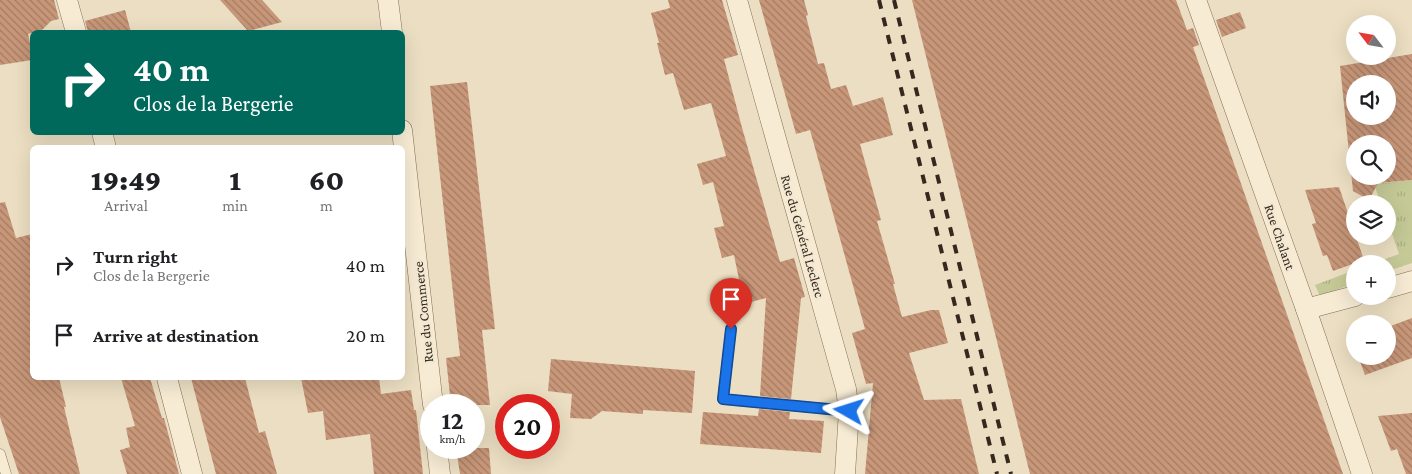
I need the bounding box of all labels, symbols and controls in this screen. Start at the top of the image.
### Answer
north arrow [1346,15,1396,65]
map controls [1346,15,1396,365]
icon: right [50,50,115,115]
text: 40 m [133,50,210,89]
button: sound [1346,75,1396,125]
text: Clos de la Bergerie [133,91,293,116]
button: search [1346,135,1396,185]
text: 19:49 [91,163,161,196]
text: 1 [229,163,241,196]
text: 60 [309,163,344,196]
street label: Rue du Général Leclerc [778,173,828,299]
button: layers [1346,195,1396,245]
text: Arrival [104,197,148,214]
text: min [222,197,248,214]
text: m [320,197,333,214]
street label: Rue Chalant [1261,202,1299,272]
text: Turn right [93,246,178,267]
icon: right [50,251,78,279]
text: 40 m [346,255,385,276]
button: + [1346,255,1396,305]
street label: Rue du Commerce [410,261,436,363]
text: Clos de la Bergerie [93,267,210,284]
pin [710,278,752,329]
icon: arrive [717,285,745,313]
button: − [1346,315,1396,365]
icon: arrive [50,321,78,349]
text: Arrive at destination [93,325,259,346]
text: 20 m [346,325,385,346]
position arrow [822,384,874,436]
speed limit sign: 20 [495,394,560,459]
text: 12 [441,407,464,434]
text: km/h [440,432,465,446]

